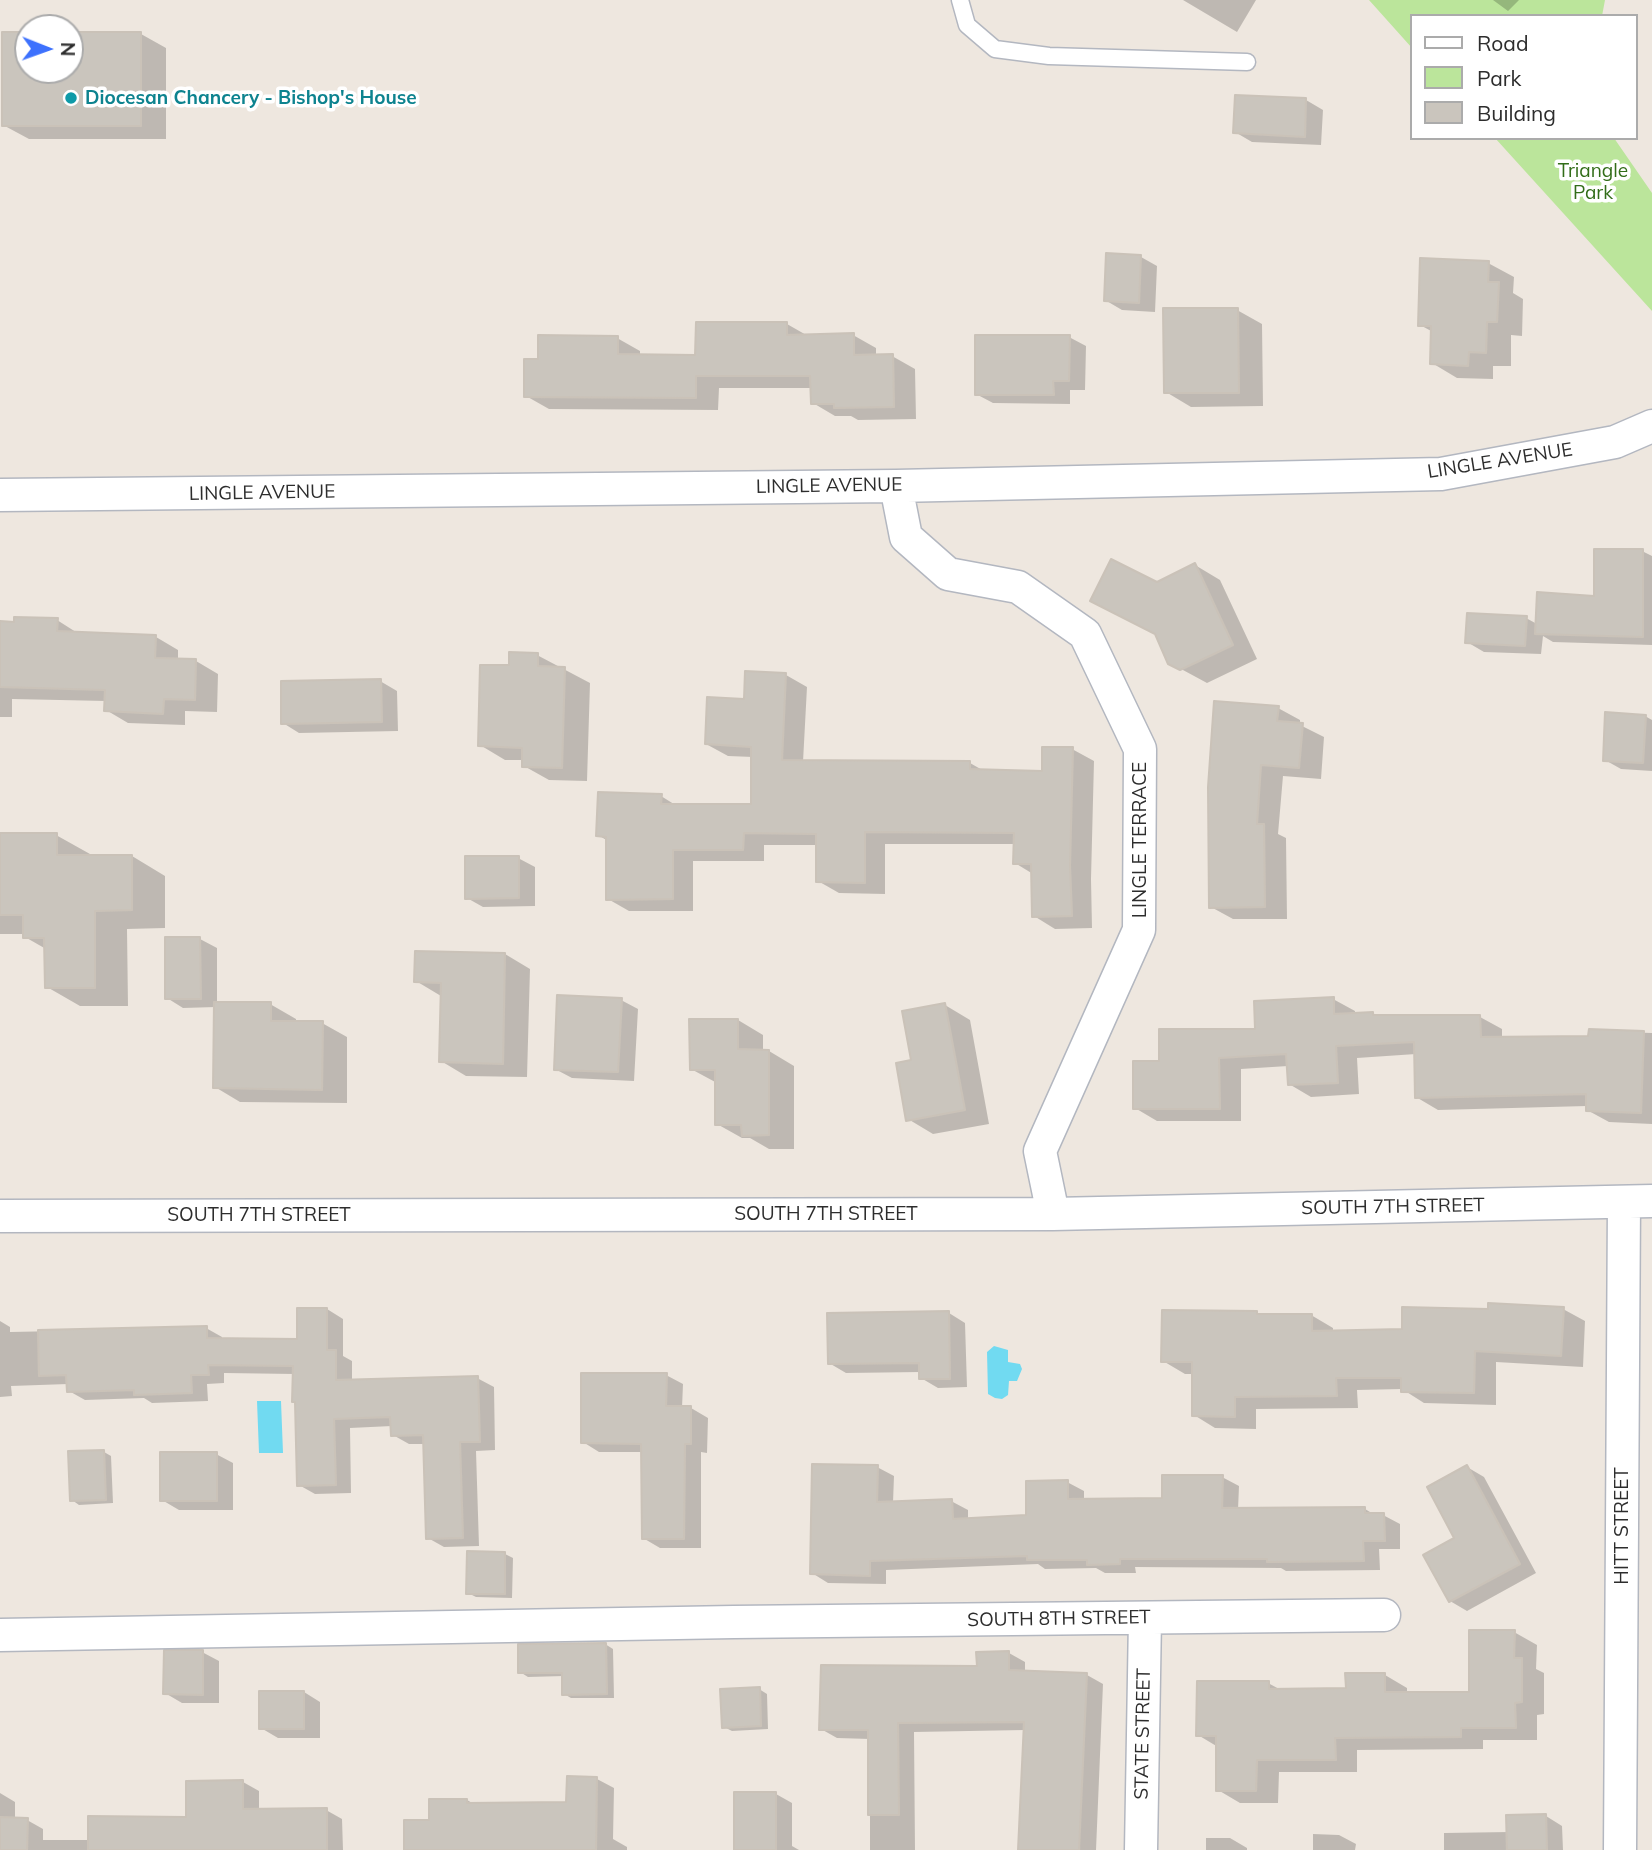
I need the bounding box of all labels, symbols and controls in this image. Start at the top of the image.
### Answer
north arrow [14,14,84,84]
legend [1410,14,1638,140]
text: Road [1477,30,1528,56]
text: N [56,42,80,57]
text: Park [1477,65,1521,91]
place label: Diocesan Chancery - Bishop's House [85,87,417,109]
marker: Diocesan Chancery - Bishop's House [63,90,79,106]
text: Building [1477,100,1556,126]
park label: Triangle Park [1558,160,1628,204]
street label: LINGLE AVENUE [1426,438,1574,484]
street label: LINGLE AVENUE [756,473,902,499]
street label: LINGLE AVENUE [189,480,335,506]
street label: LINGLE TERRACE [1129,762,1151,918]
street label: SOUTH 7TH STREET [1301,1194,1485,1220]
street label: SOUTH 7TH STREET [734,1203,918,1225]
street label: SOUTH 7TH STREET [167,1204,351,1226]
street label: HITT STREET [1611,1467,1633,1585]
street label: SOUTH 8TH STREET [967,1606,1151,1632]
street label: STATE STREET [1130,1668,1156,1800]

